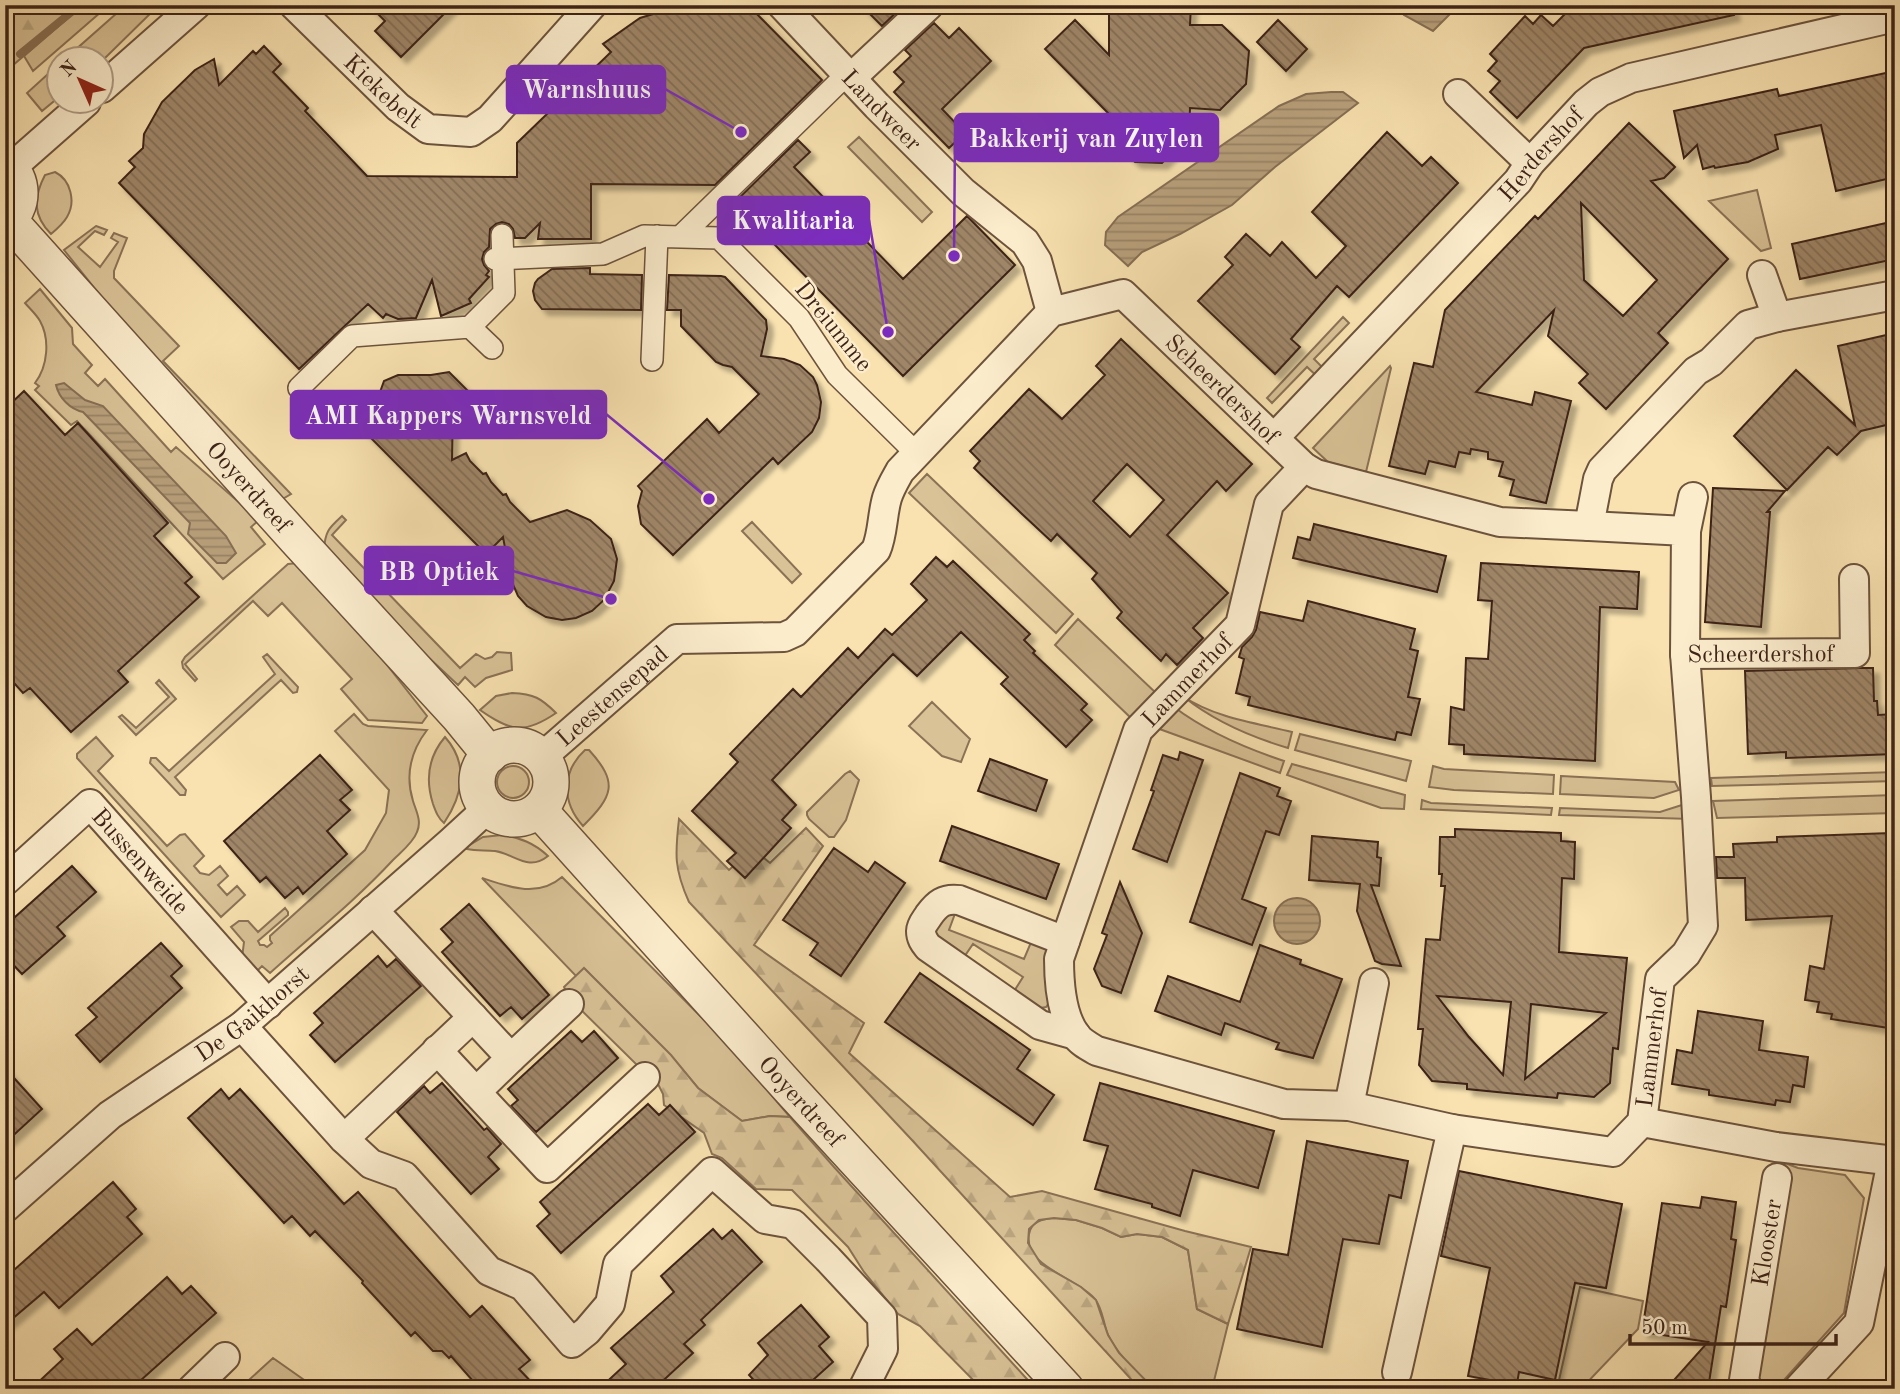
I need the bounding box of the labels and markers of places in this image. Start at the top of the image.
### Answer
callout: Warnshuus [507,66,665,113]
callout: Bakkerij van Zuylen [955,114,1218,161]
callout: Kwalitaria [718,197,869,244]
callout: AMI Kappers Warnsveld [291,391,606,438]
callout: BB Optiek [365,547,513,594]

